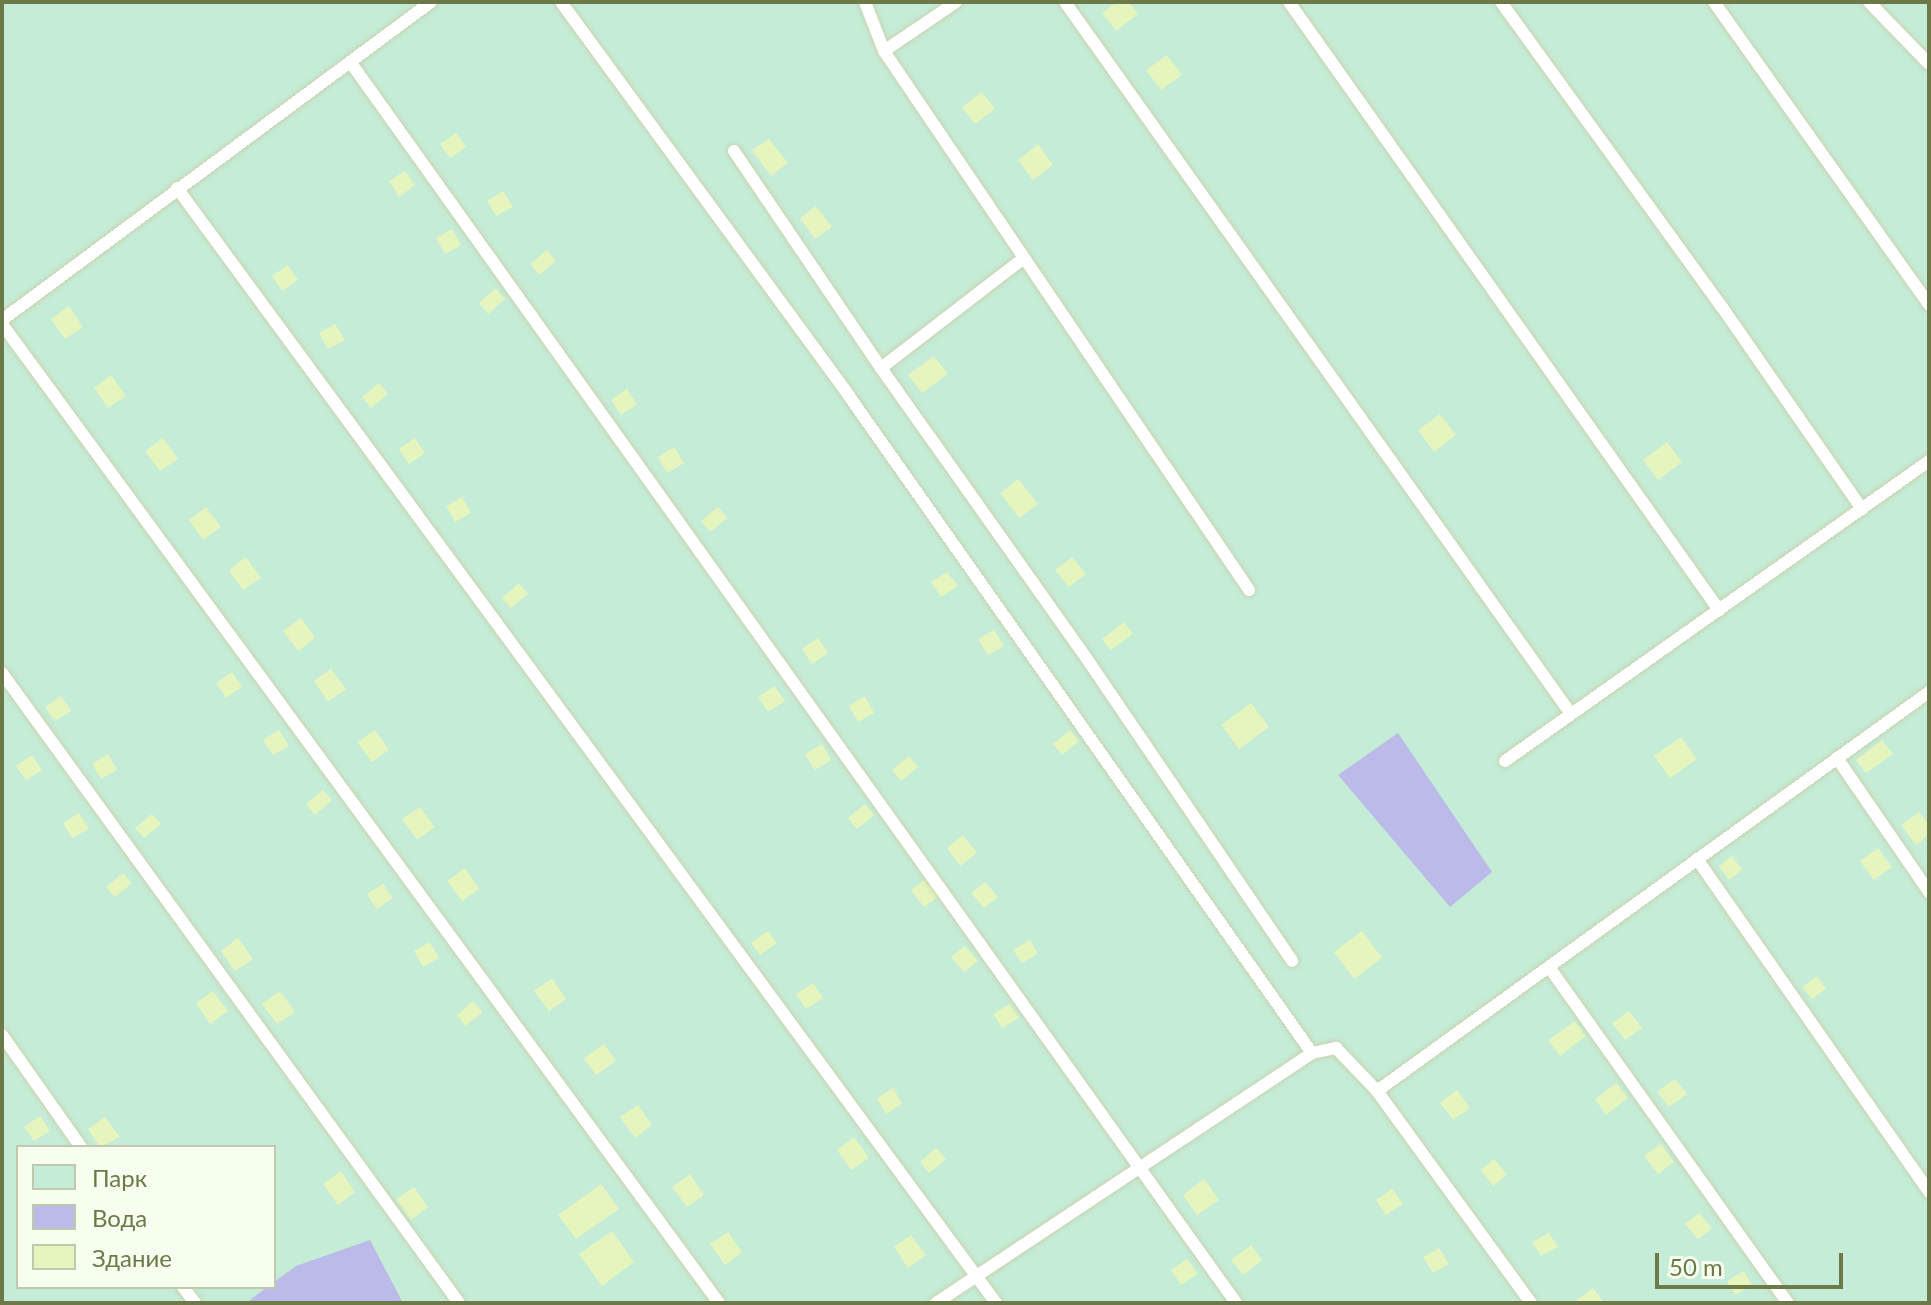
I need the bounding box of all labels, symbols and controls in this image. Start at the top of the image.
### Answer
legend [16,1145,276,1289]
text: Парк [92,1163,147,1192]
text: Вода [92,1203,147,1232]
scale bar [1659,1237,1847,1287]
text: Здание [92,1243,172,1272]
text: 50 m [1669,1252,1723,1281]

